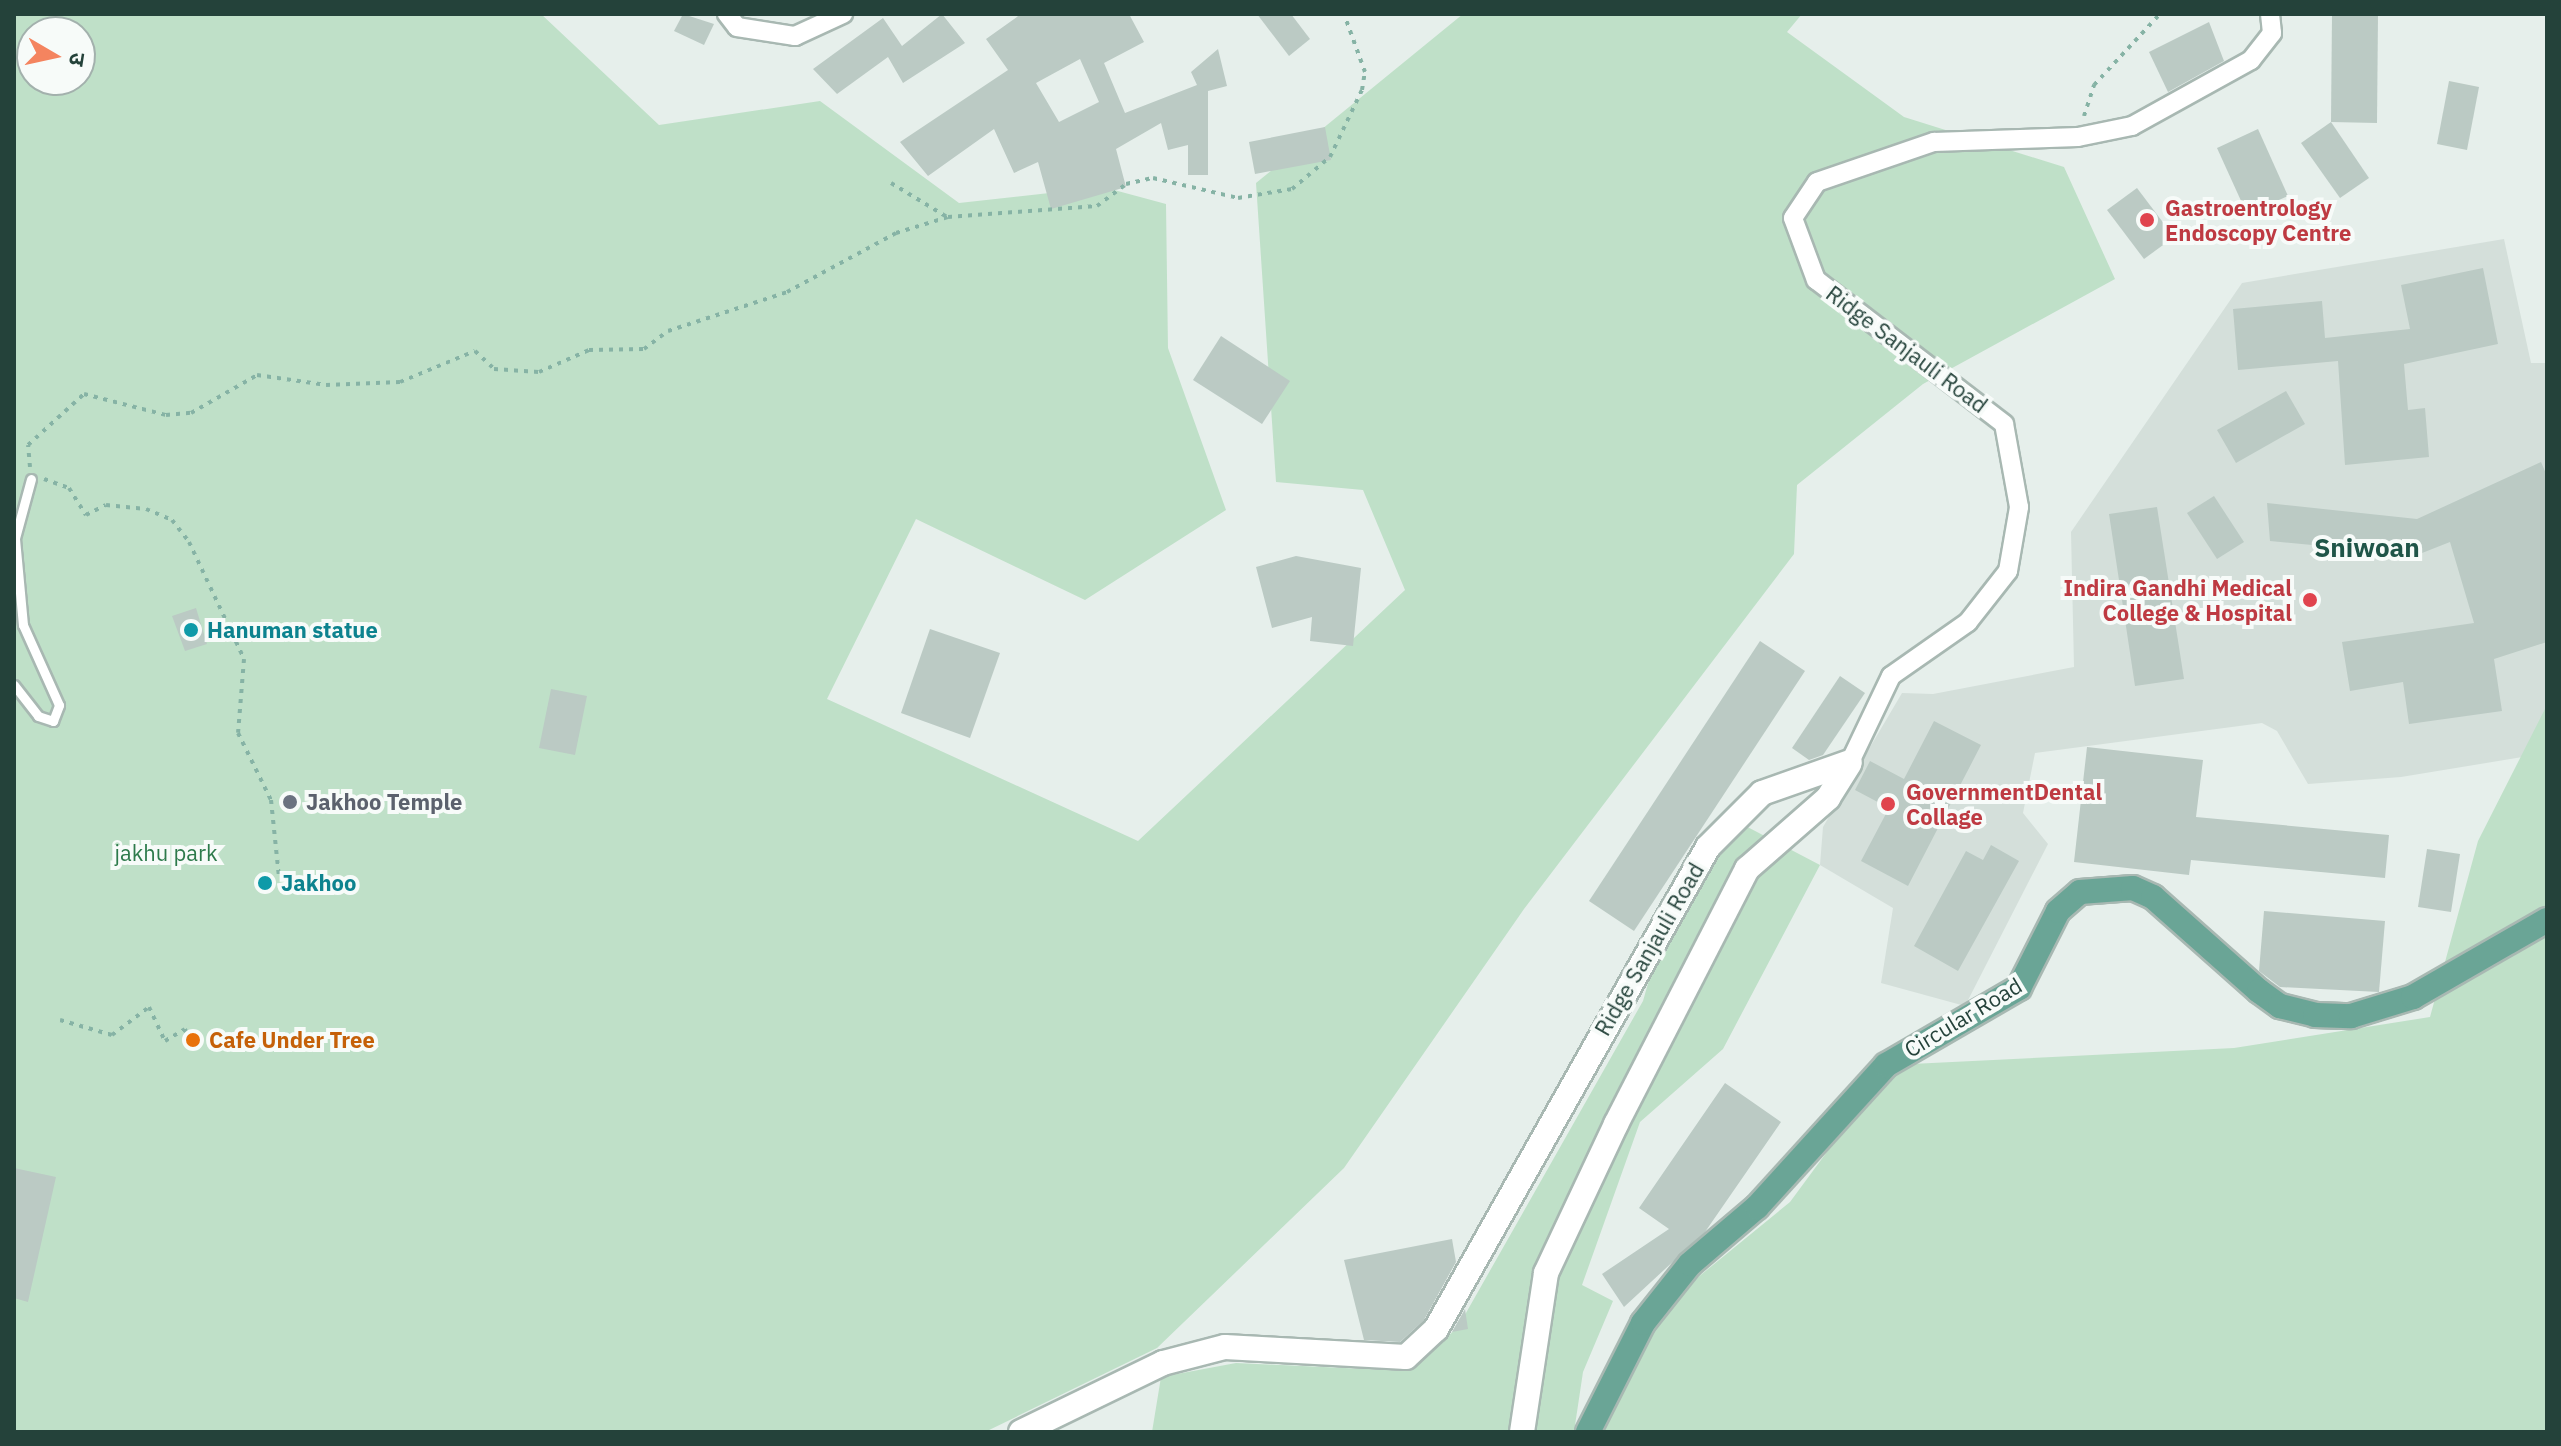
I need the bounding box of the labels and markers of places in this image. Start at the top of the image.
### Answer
place label: Gastroentrology Endoscopy Centre [2165,194,2351,246]
marker: Gastroentrology Endoscopy Centre [2136,209,2158,231]
place label: Indira Gandhi Medical College & Hospital [2063,574,2292,626]
marker: Indira Gandhi Medical College & Hospital [2299,589,2321,611]
place label: Hanuman statue [207,617,378,643]
marker: Hanuman statue [182,621,200,639]
place label: GovernmentDental Collage [1906,778,2102,830]
place label: Jakhoo Temple [306,789,462,815]
marker: Jakhoo Temple [281,793,299,811]
marker: GovernmentDental Collage [1877,793,1899,815]
place label: Jakhoo [281,870,356,896]
marker: Jakhoo [256,874,274,892]
place label: Cafe Under Tree [209,1027,375,1053]
marker: Cafe Under Tree [184,1031,202,1049]

